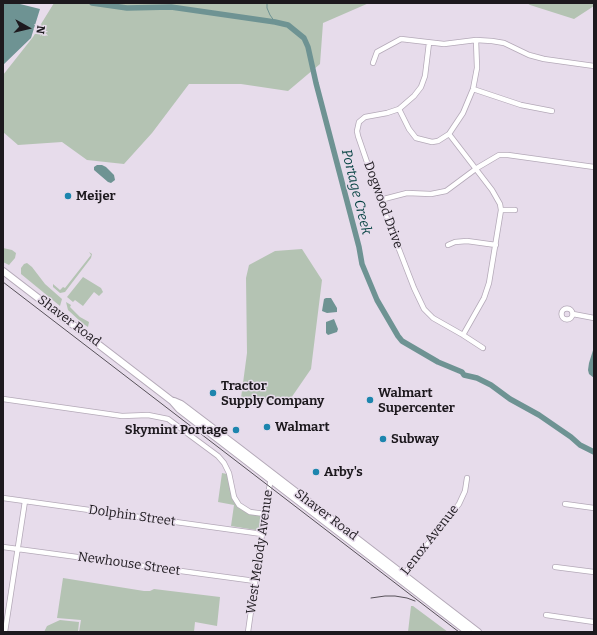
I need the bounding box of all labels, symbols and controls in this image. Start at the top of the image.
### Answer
north arrow [8,8,48,48]
text: N [33,25,47,35]
water label: Portage Creek [337,148,375,236]
street label: Dogwood Drive [360,159,406,251]
place label: Meijer [76,188,116,204]
marker: Meijer [63,191,73,201]
street label: Shaver Road [34,292,104,350]
place label: Tractor Supply Company [221,378,324,409]
place label: Walmart Supercenter [378,385,455,416]
marker: Tractor Supply Company [208,388,218,398]
marker: Walmart Supercenter [365,395,375,405]
place label: Walmart [275,419,330,435]
place label: Skymint Portage [125,422,228,438]
marker: Walmart [262,422,272,432]
marker: Skymint Portage [231,425,241,435]
place label: Subway [391,431,439,447]
marker: Subway [378,434,388,444]
place label: Arby's [324,464,363,480]
marker: Arby's [311,467,321,477]
street label: Shaver Road [291,486,361,544]
street label: West Melody Avenue [244,489,276,615]
street label: Dolphin Street [87,502,177,530]
street label: Lenox Avenue [398,502,462,578]
street label: Newhouse Street [77,549,181,579]

